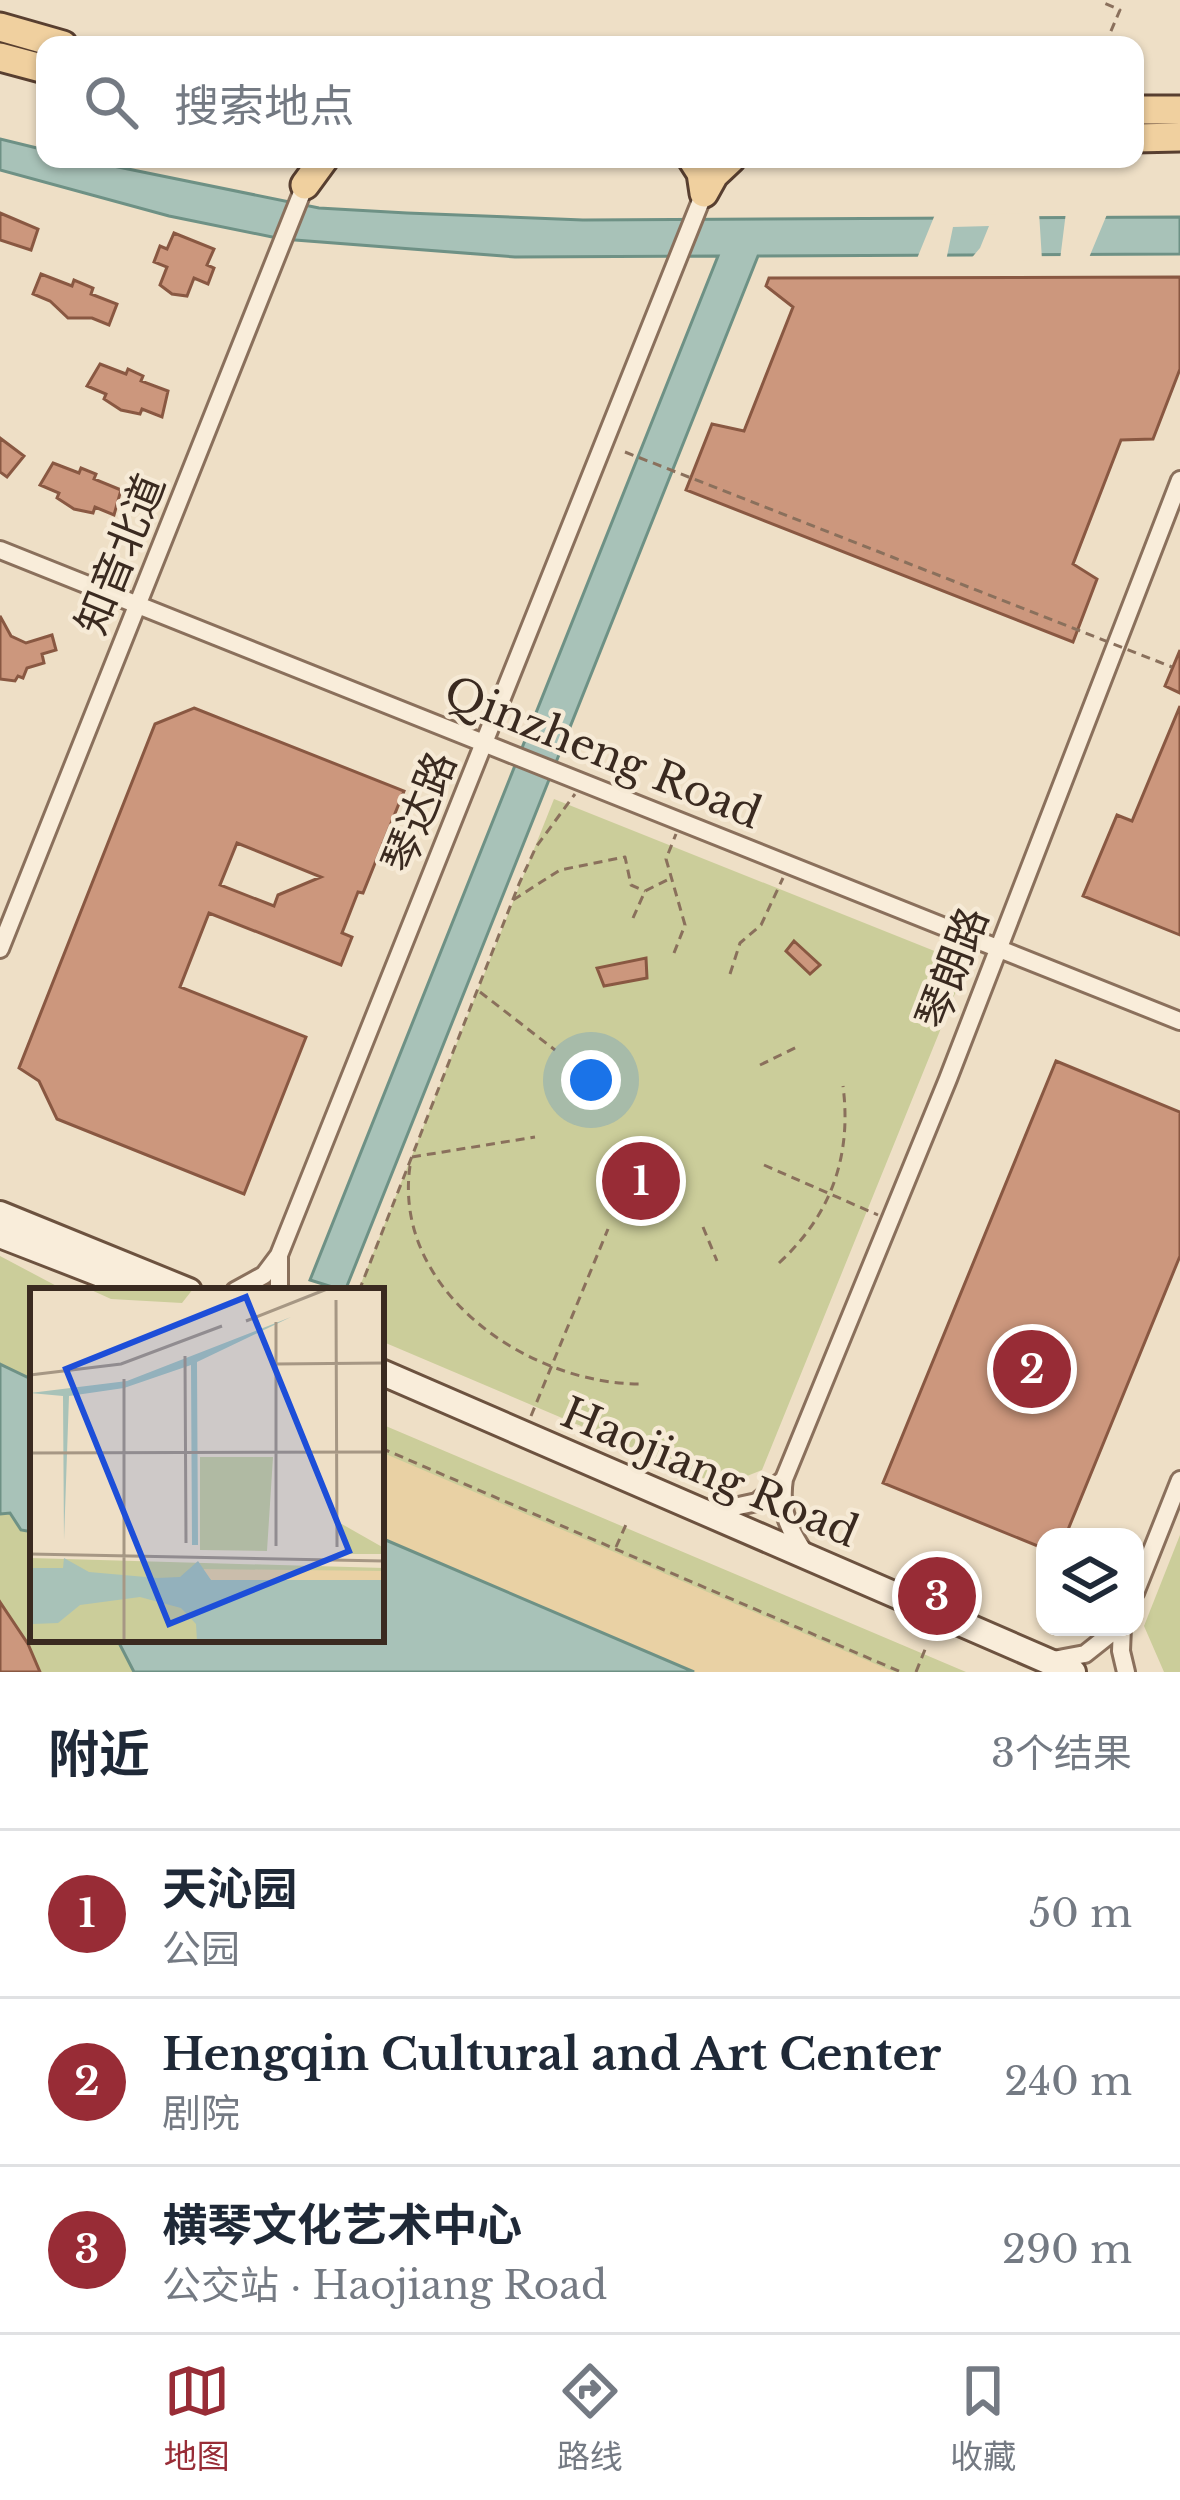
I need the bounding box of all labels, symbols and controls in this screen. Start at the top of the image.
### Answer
search box [36,36,1144,168]
icon: search [78,69,144,135]
text: 搜索地点 [174,78,354,134]
street label: 知音北道 [64,466,176,642]
street label: Qinzheng Road [437,665,769,839]
street label: 琴达路 [371,744,467,880]
street label: 琴朗路 [905,900,999,1036]
your location [561,1050,621,1110]
pin: 1 [602,1136,680,1226]
inset map [30,1288,384,1642]
pin: 2 [993,1324,1071,1414]
street label: Haojiang Road [554,1386,866,1558]
map controls [1036,1528,1144,1636]
button: layers [1036,1528,1144,1636]
pin: 3 [898,1551,976,1641]
text: 附近 [48,1723,150,1786]
text: 3个结果 [991,1729,1132,1778]
text: 天沁园 [162,1861,297,1917]
text: 1 [78,1889,96,1938]
text: 50 m [1029,1889,1132,1938]
text: 公园 [162,1925,240,1974]
text: Hengqin Cultural and Art Center [162,2026,941,2082]
text: 2 [74,2057,100,2106]
text: 240 m [1004,2057,1132,2106]
text: 剧院 [162,2089,240,2138]
text: 横琴文化艺术中心 [162,2197,522,2253]
text: 3 [75,2225,99,2274]
text: 290 m [1002,2225,1132,2274]
text: 公交站 · Haojiang Road [162,2261,607,2310]
tab: 地图 [164,2358,230,2478]
tab: 路线 [557,2358,623,2478]
tab: 收藏 [950,2358,1016,2478]

